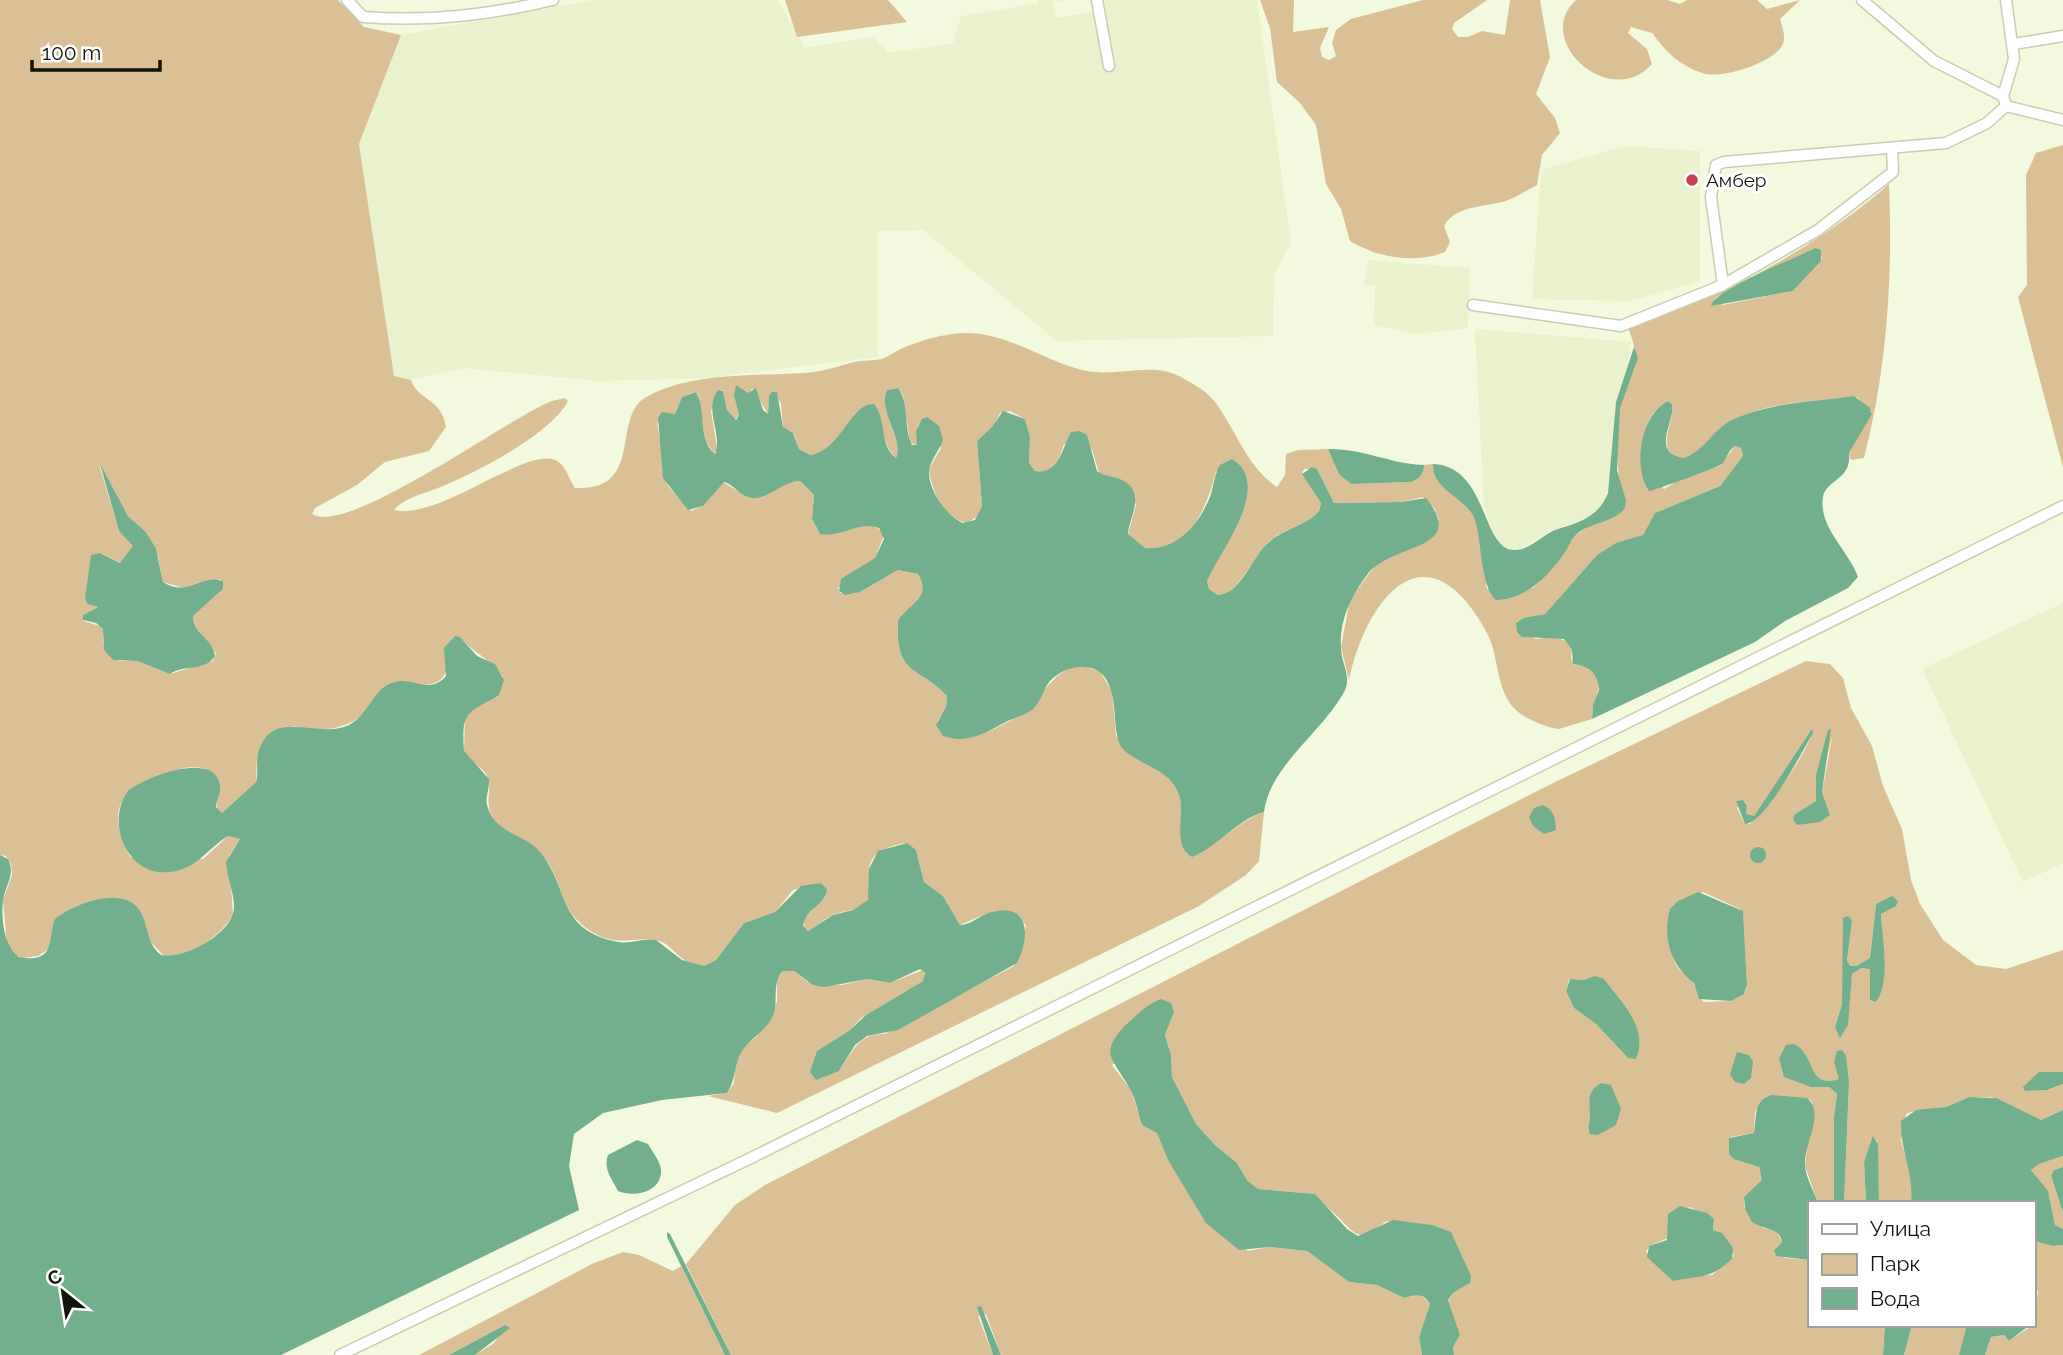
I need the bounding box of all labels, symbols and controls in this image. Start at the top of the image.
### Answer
scale bar [32,28,159,72]
text: 100 m [42,40,101,65]
place label: Амбер [1706,169,1767,191]
marker: Амбер [1684,172,1700,188]
legend [1808,1201,2035,1327]
text: Улица [1870,1216,1931,1241]
text: Парк [1870,1251,1920,1276]
north arrow [28,1257,98,1327]
text: С [43,1264,66,1290]
text: Вода [1870,1286,1920,1311]

